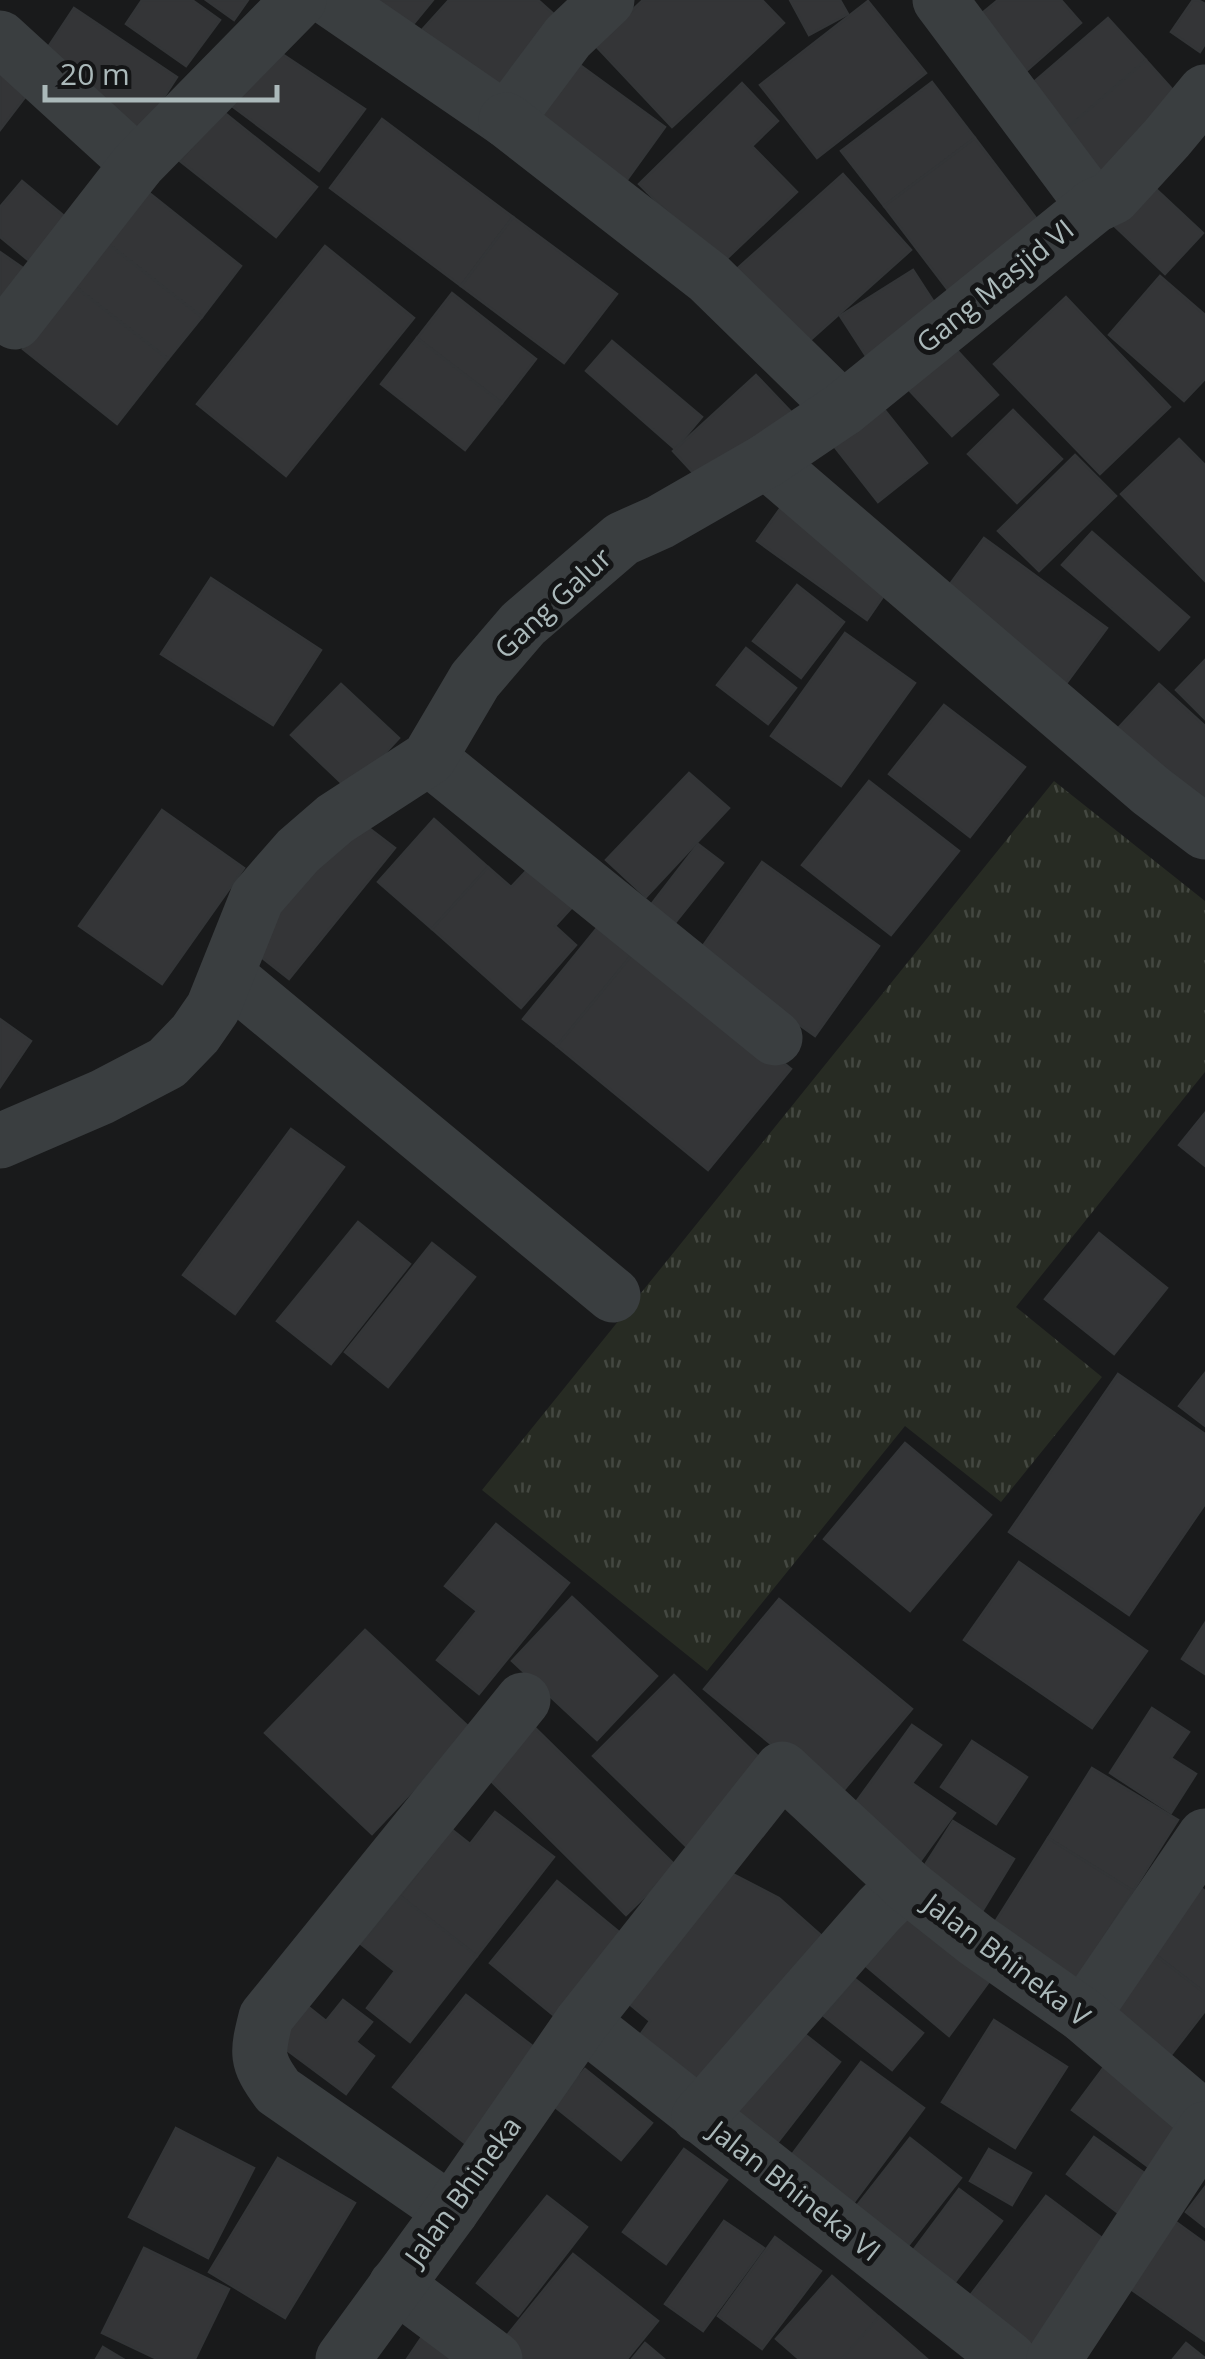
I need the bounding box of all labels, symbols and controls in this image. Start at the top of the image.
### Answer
scale bar [45,40,278,102]
text: 20 m [60,53,130,94]
street label: Gang Masjid VI [908,210,1081,361]
street label: Gang Galur [486,538,619,666]
street label: Jalan Bhineka V [914,1882,1099,2035]
street label: Jalan Bhineka [393,2108,529,2275]
street label: Jalan Bhineka VI [700,2110,889,2269]

